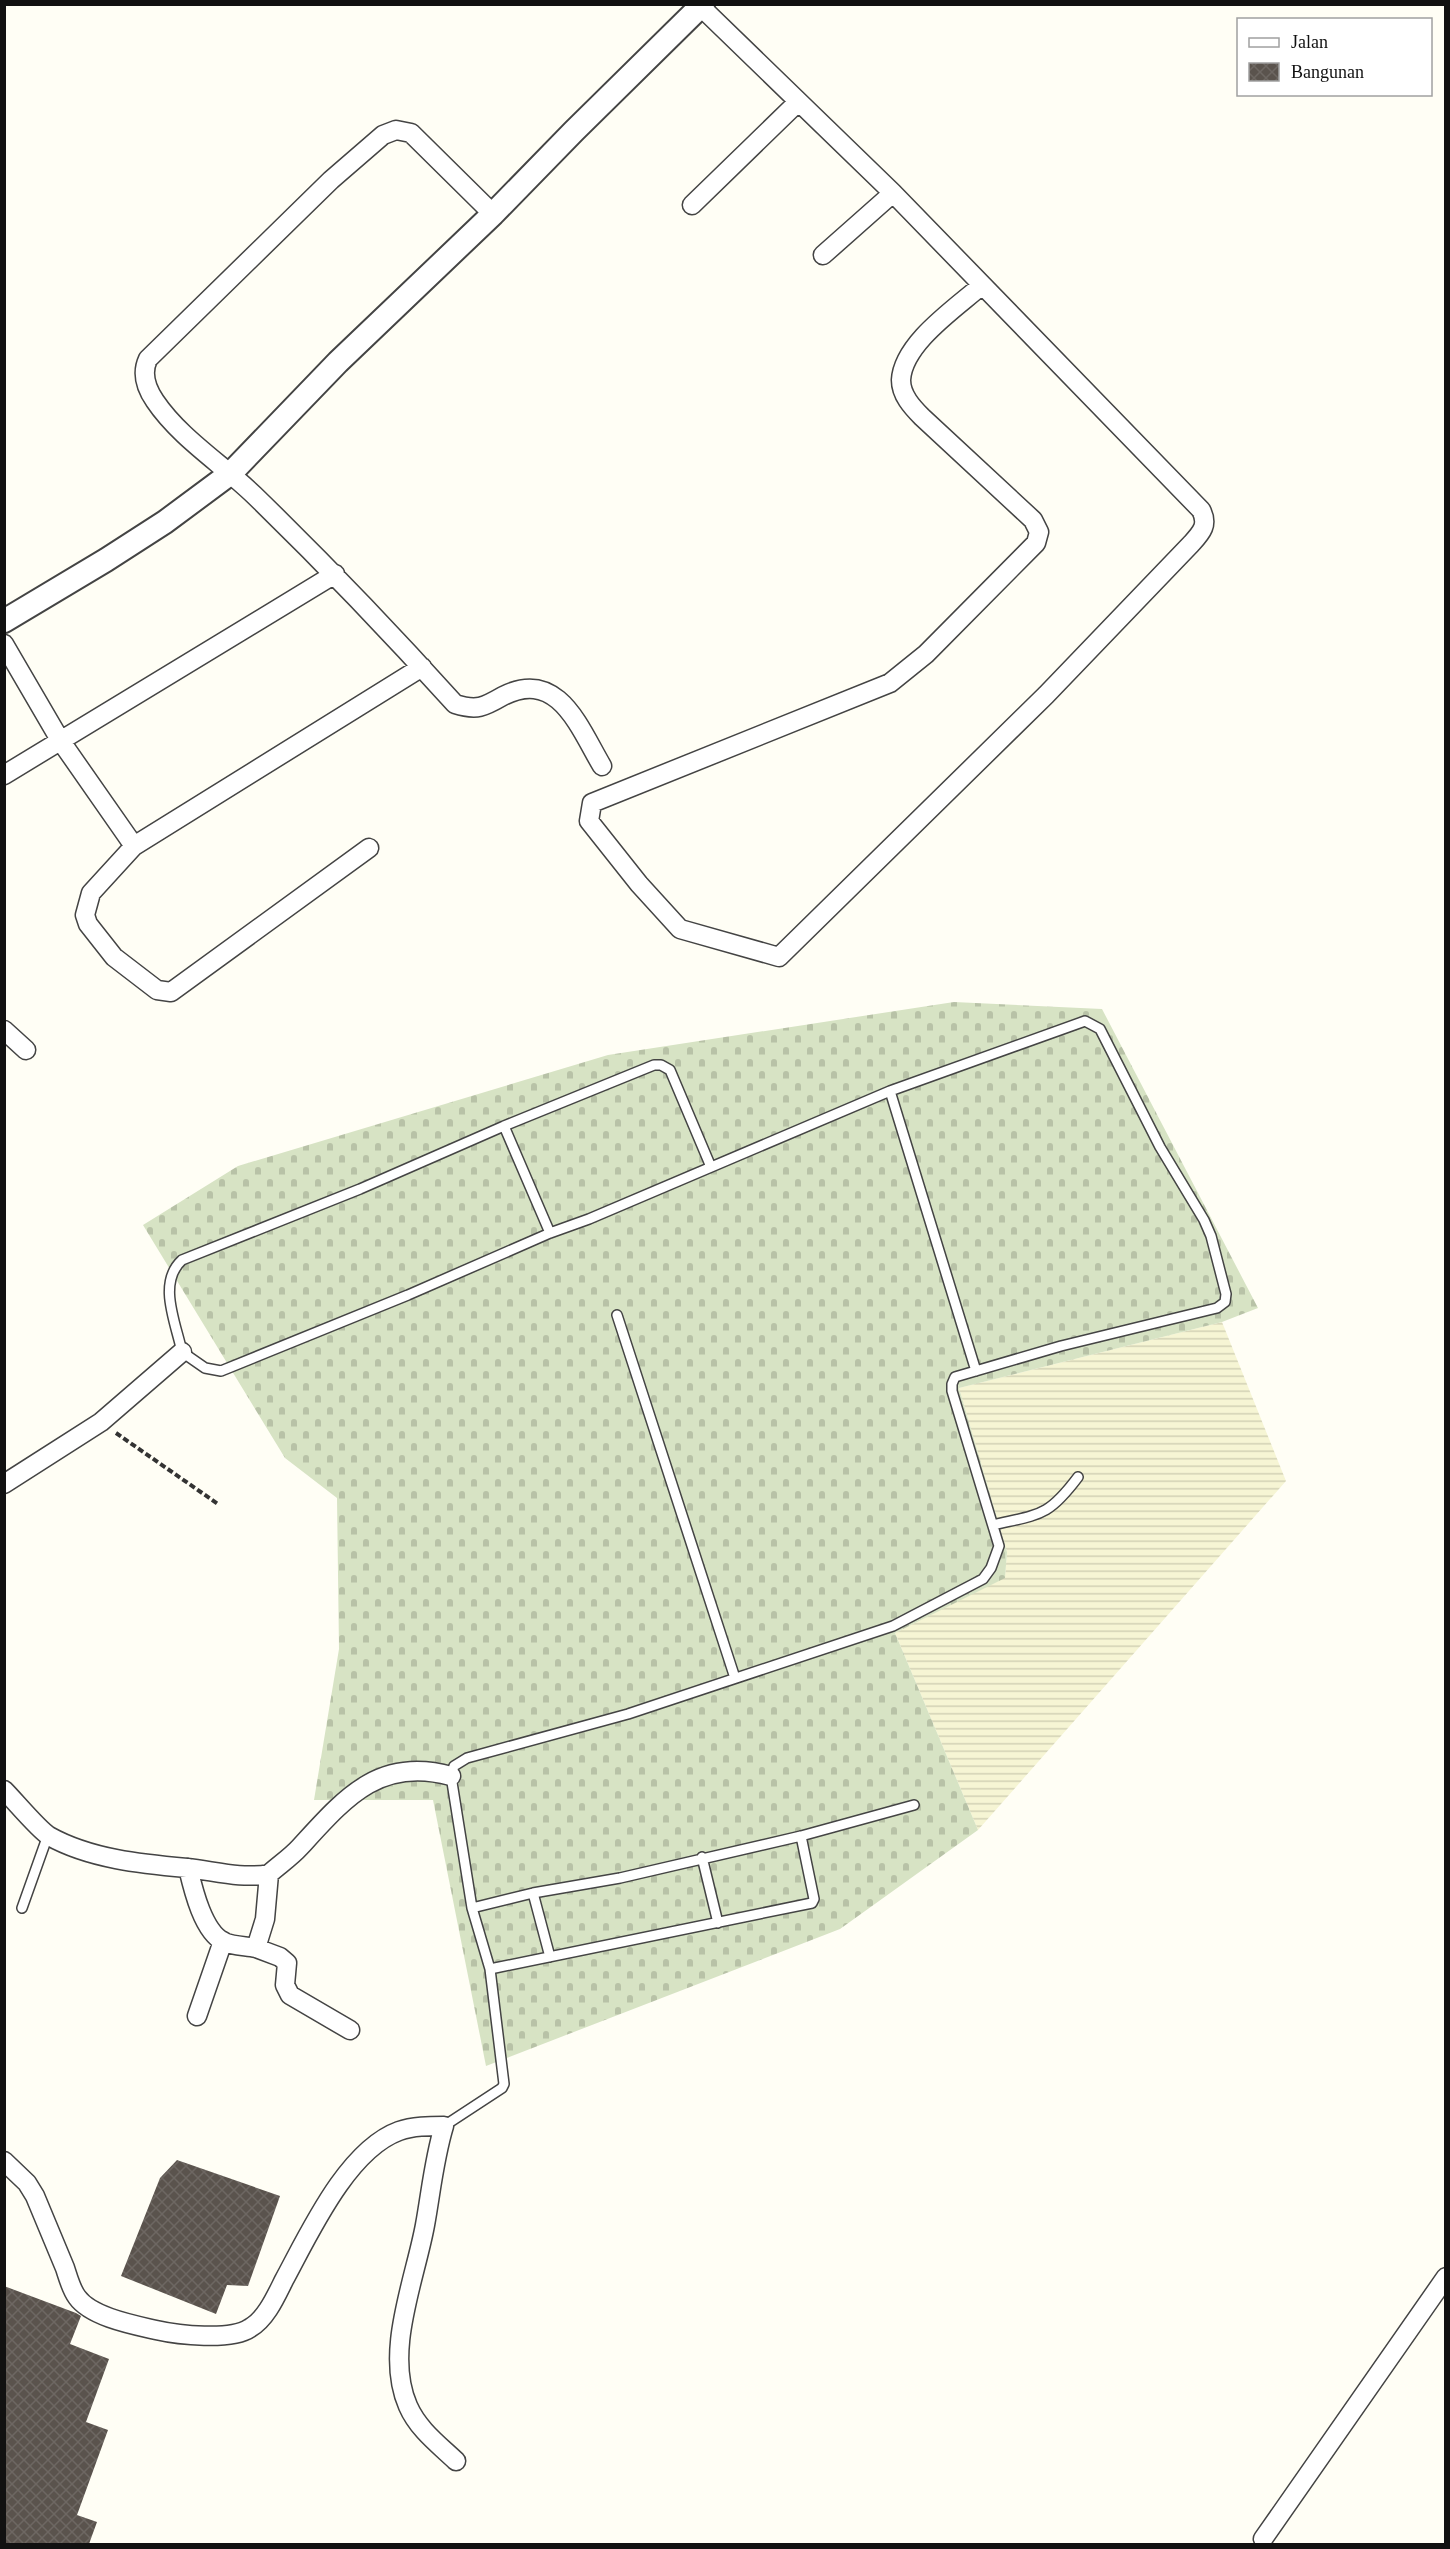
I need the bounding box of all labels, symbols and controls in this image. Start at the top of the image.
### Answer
legend [1237,18,1432,96]
text: Jalan [1291,32,1328,52]
text: Bangunan [1291,62,1364,82]

